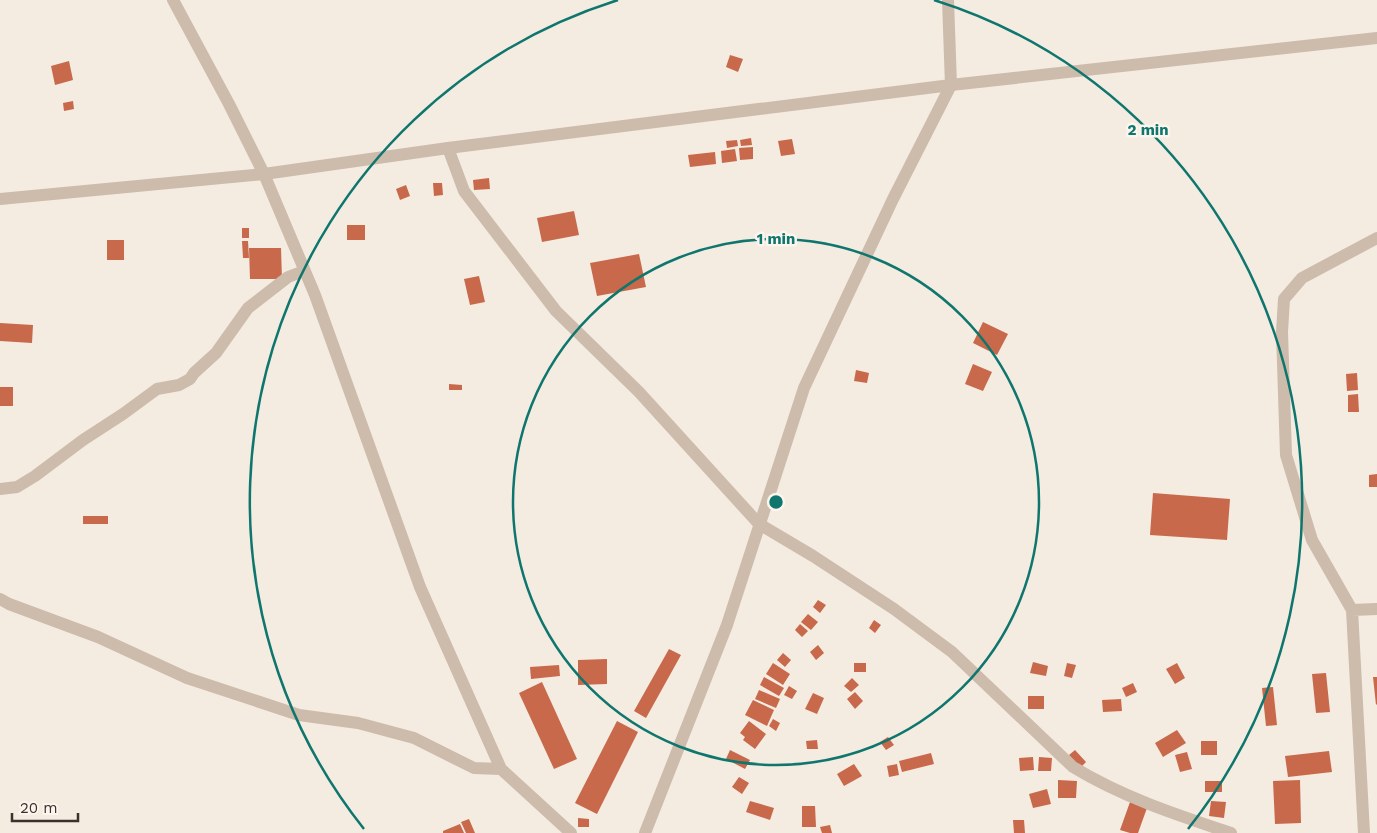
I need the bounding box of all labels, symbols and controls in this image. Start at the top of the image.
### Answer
text: 2 min [1127,121,1169,139]
text: 1 min [757,230,795,248]
centre of rings [767,493,785,511]
scale bar [12,790,79,822]
text: 20 m [20,799,58,817]

